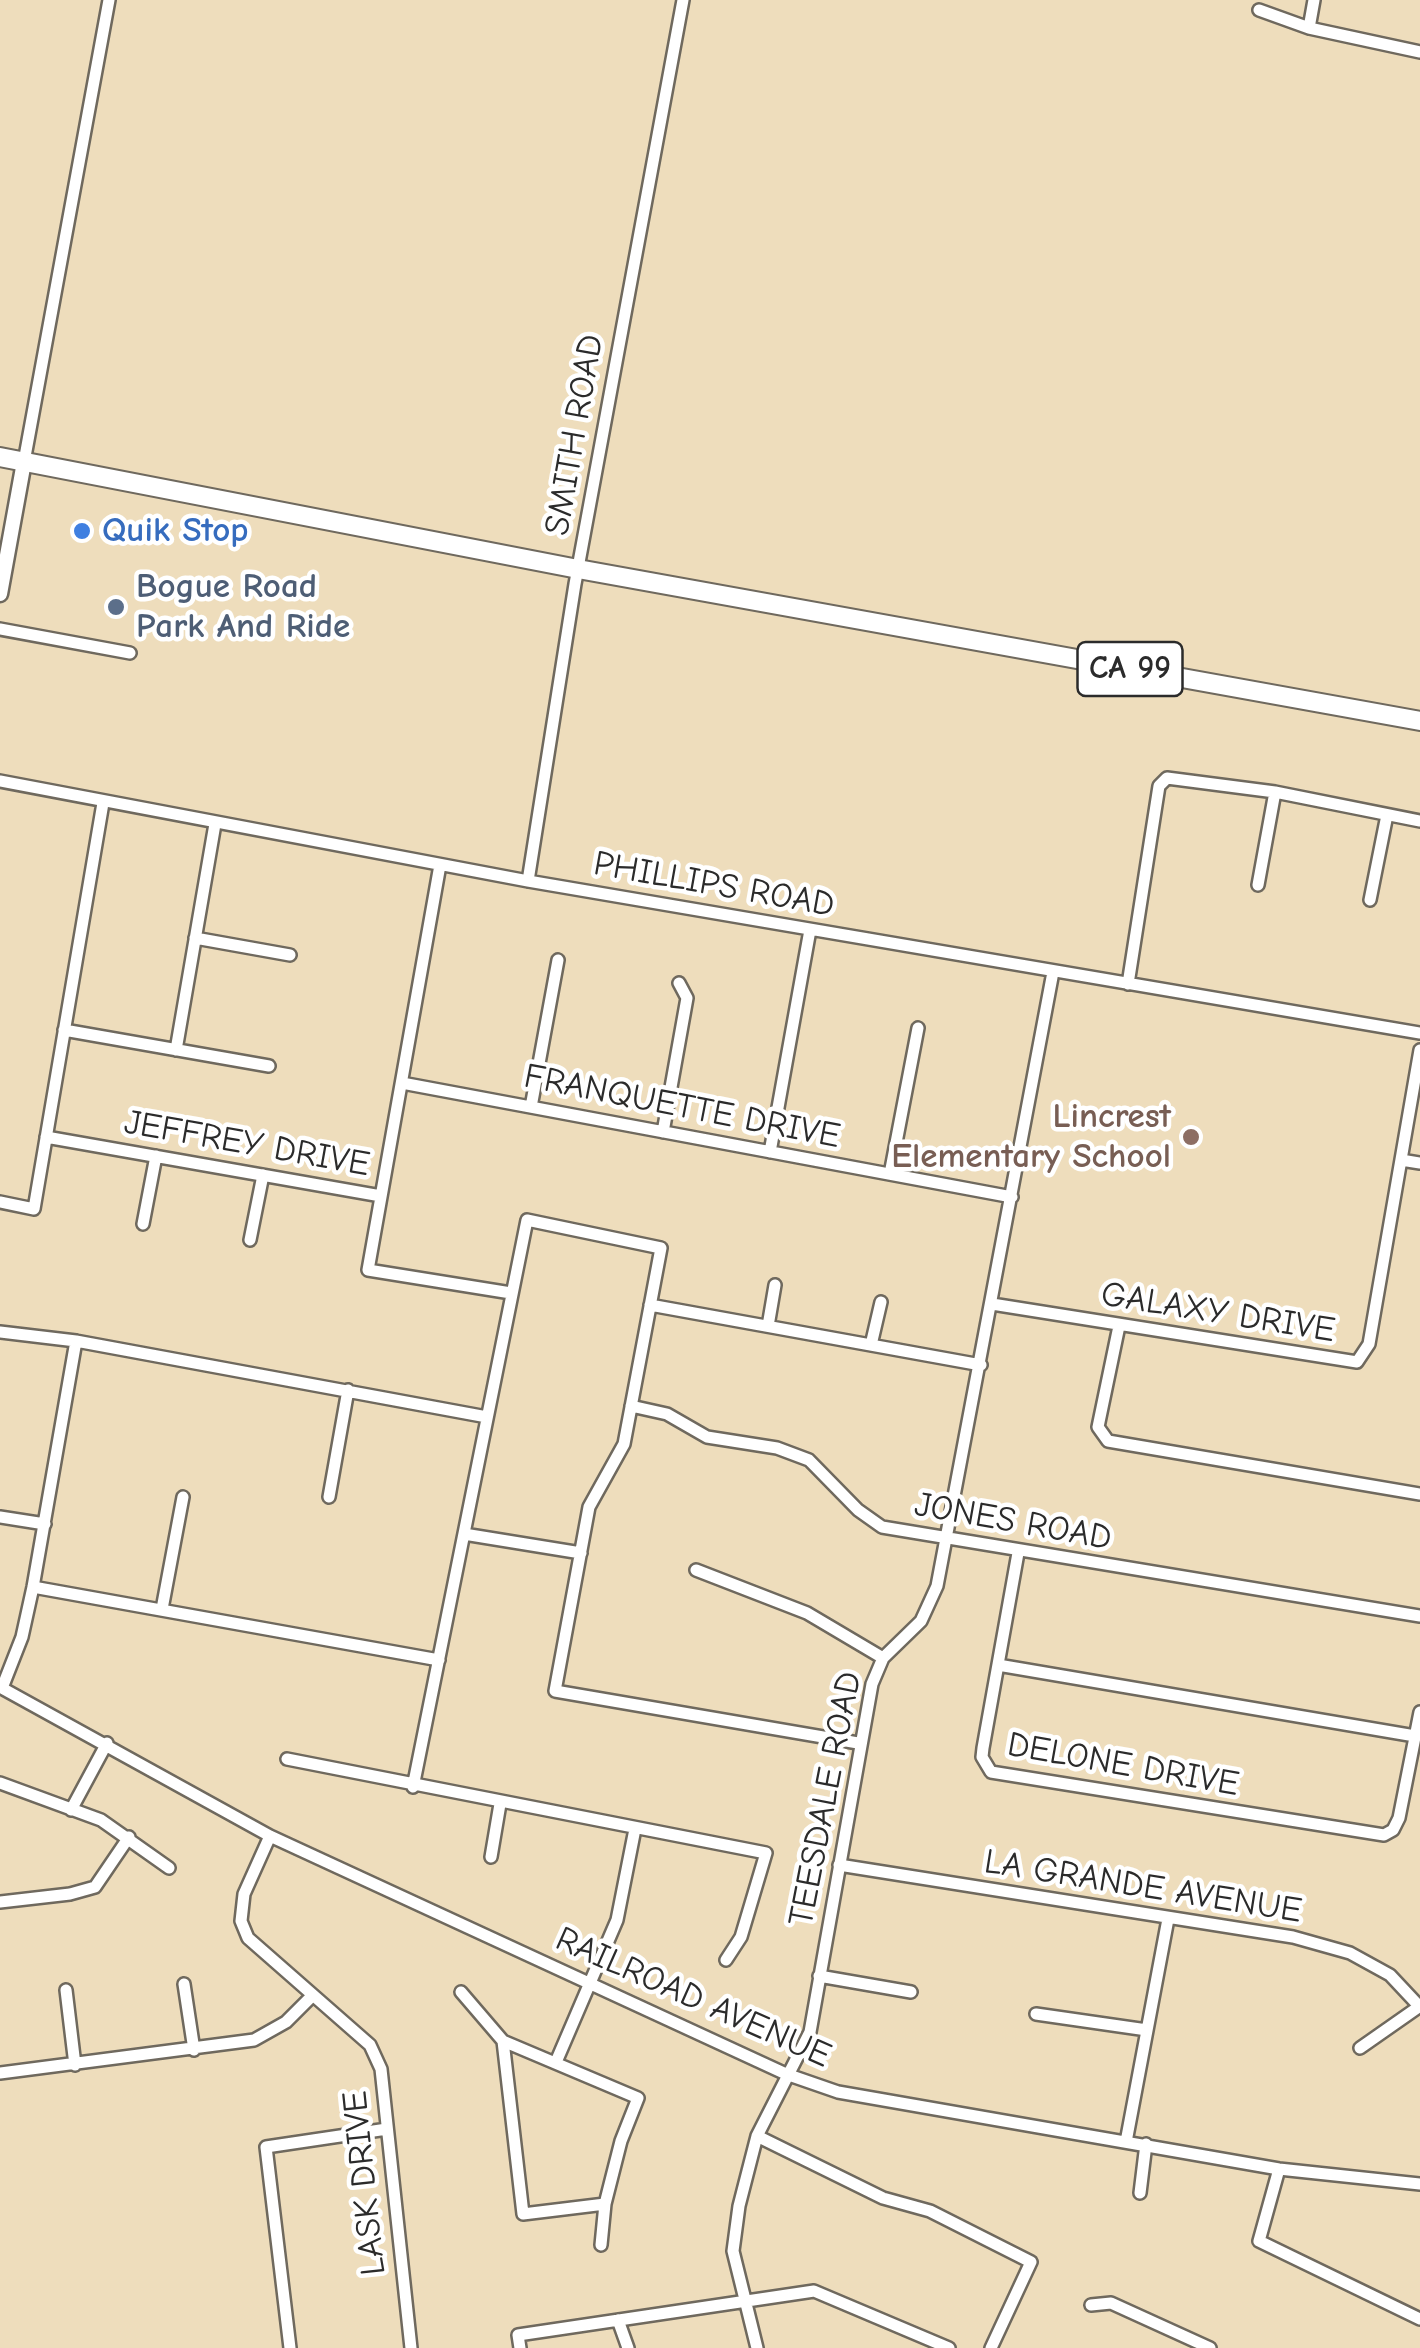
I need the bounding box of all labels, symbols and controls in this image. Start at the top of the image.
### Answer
street label: SMITH ROAD [537,331,613,539]
place label: Quik Stop [102,510,249,552]
marker: Quik Stop [71,520,93,542]
place label: Bogue Road Park And Ride [136,566,350,648]
marker: Bogue Road Park And Ride [105,596,127,618]
road number: CA 99 [1078,642,1182,696]
street label: PHILLIPS ROAD [590,843,838,927]
street label: FRANQUETTE DRIVE [520,1056,844,1158]
place label: Lincrest Elementary School [891,1096,1171,1178]
street label: JEFFREY DRIVE [121,1102,373,1186]
marker: Lincrest Elementary School [1180,1126,1202,1148]
street label: GALAXY DRIVE [1098,1274,1338,1352]
street label: JONES ROAD [911,1484,1115,1560]
street label: TEESDALE ROAD [781,1668,871,1930]
street label: DELONE DRIVE [1004,1724,1242,1806]
street label: LA GRANDE AVENUE [981,1841,1305,1933]
street label: RAILROAD AVENUE [549,1918,837,2078]
street label: LASK DRIVE [334,2089,396,2277]

